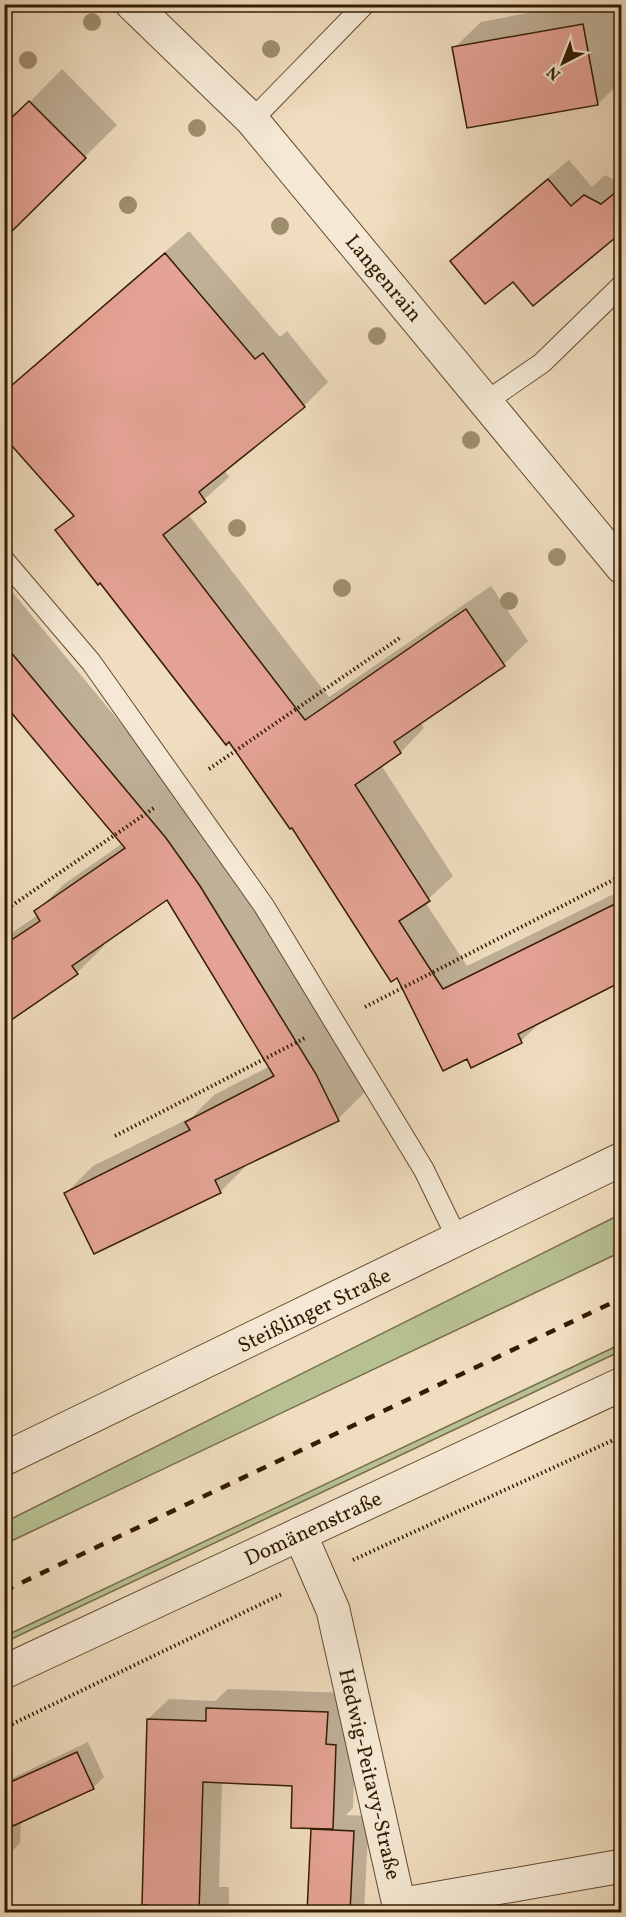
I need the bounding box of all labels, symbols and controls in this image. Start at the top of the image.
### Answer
north arrow [533,33,593,93]
text: N [542,60,566,85]
street label: Langenrain [338,229,428,329]
street label: Steißlinger Straße [233,1262,396,1361]
street label: Domänenstraße [240,1485,387,1574]
street label: Hedwig-Peitavy-Straße [330,1666,407,1883]

